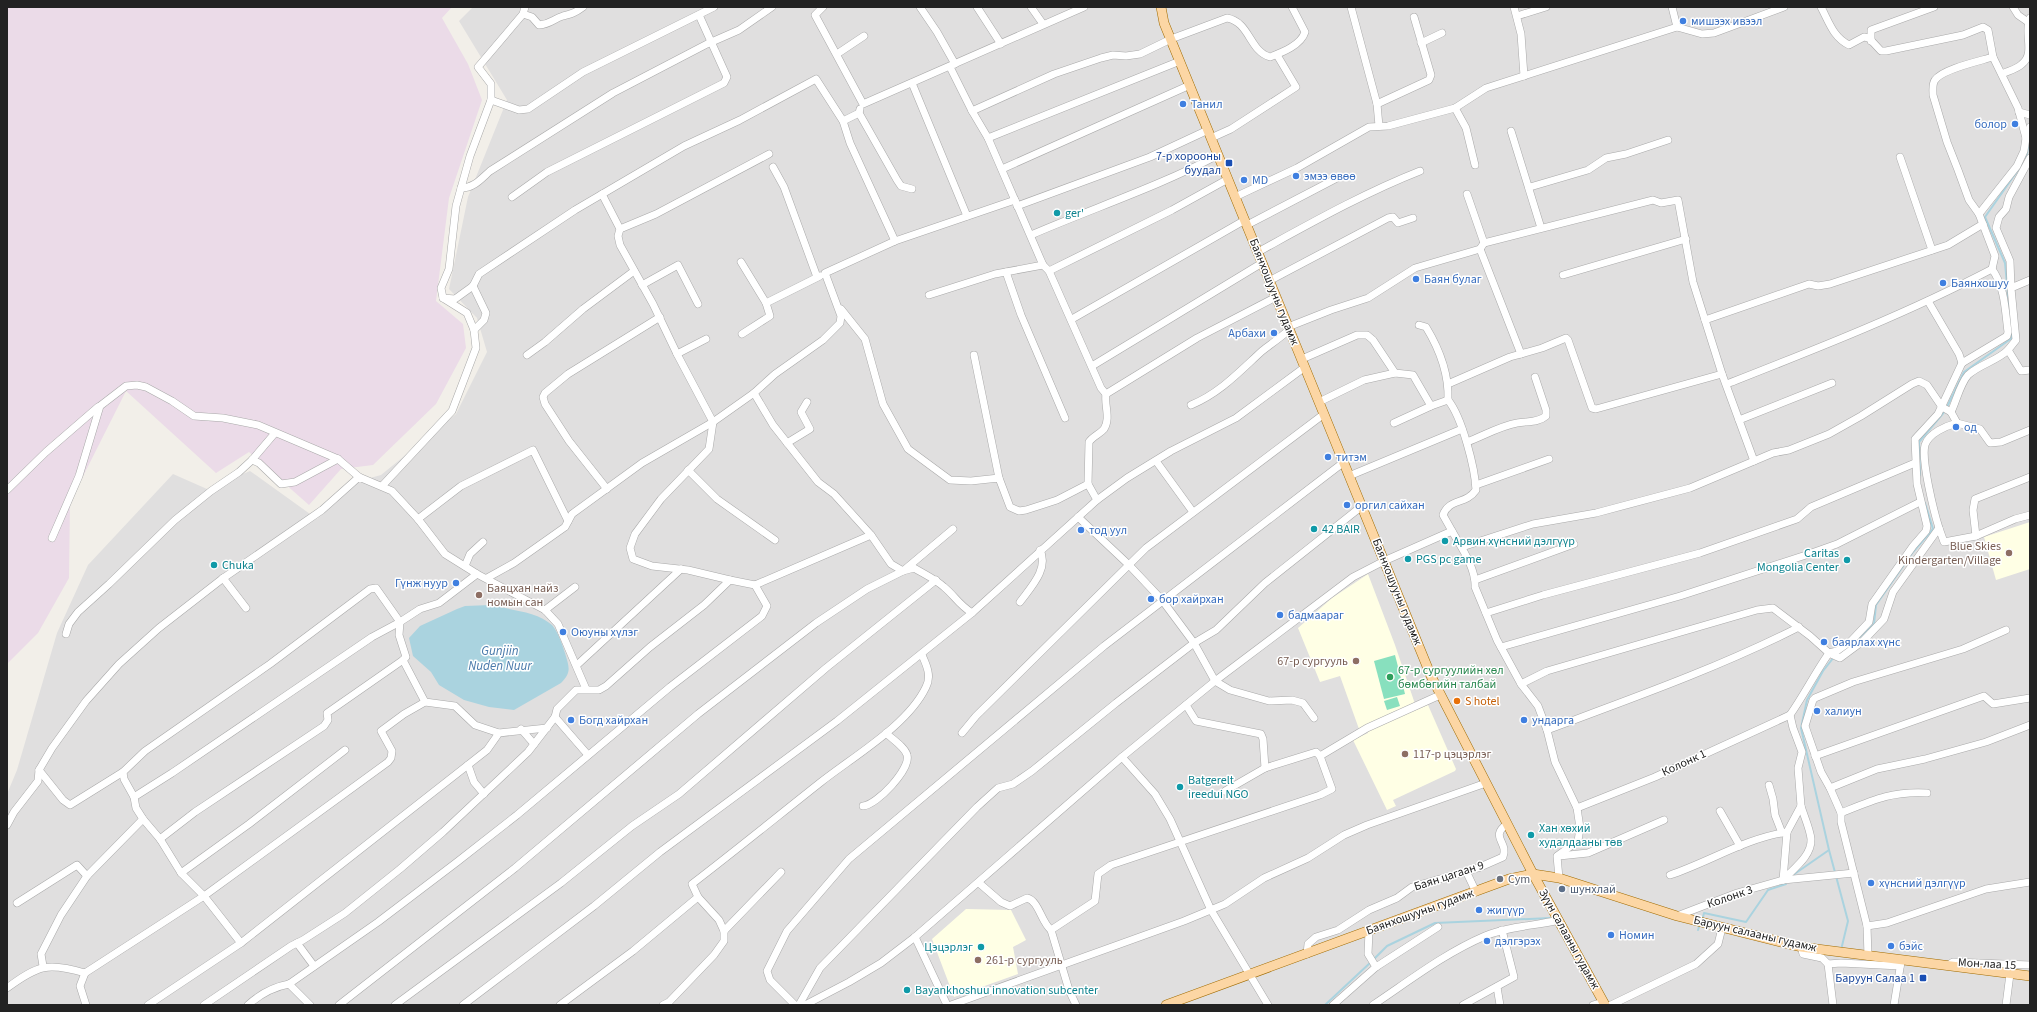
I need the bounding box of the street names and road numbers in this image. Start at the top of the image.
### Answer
street label: Баянхошууны гудамж [1245,236,1303,349]
street label: Баянхошууны гудамж [1368,536,1426,649]
street label: Колонк 1 [1659,745,1709,781]
street label: Баян цагаан 9 [1412,857,1486,895]
street label: Колонк 3 [1705,881,1755,913]
street label: Баянхошууны гудамж [1364,884,1477,939]
street label: Зүүн салааны гудамж [1534,886,1604,993]
street label: Баруун салааны гудамж [1692,912,1819,957]
street label: Мон-лаа 15 [1957,954,2017,974]

